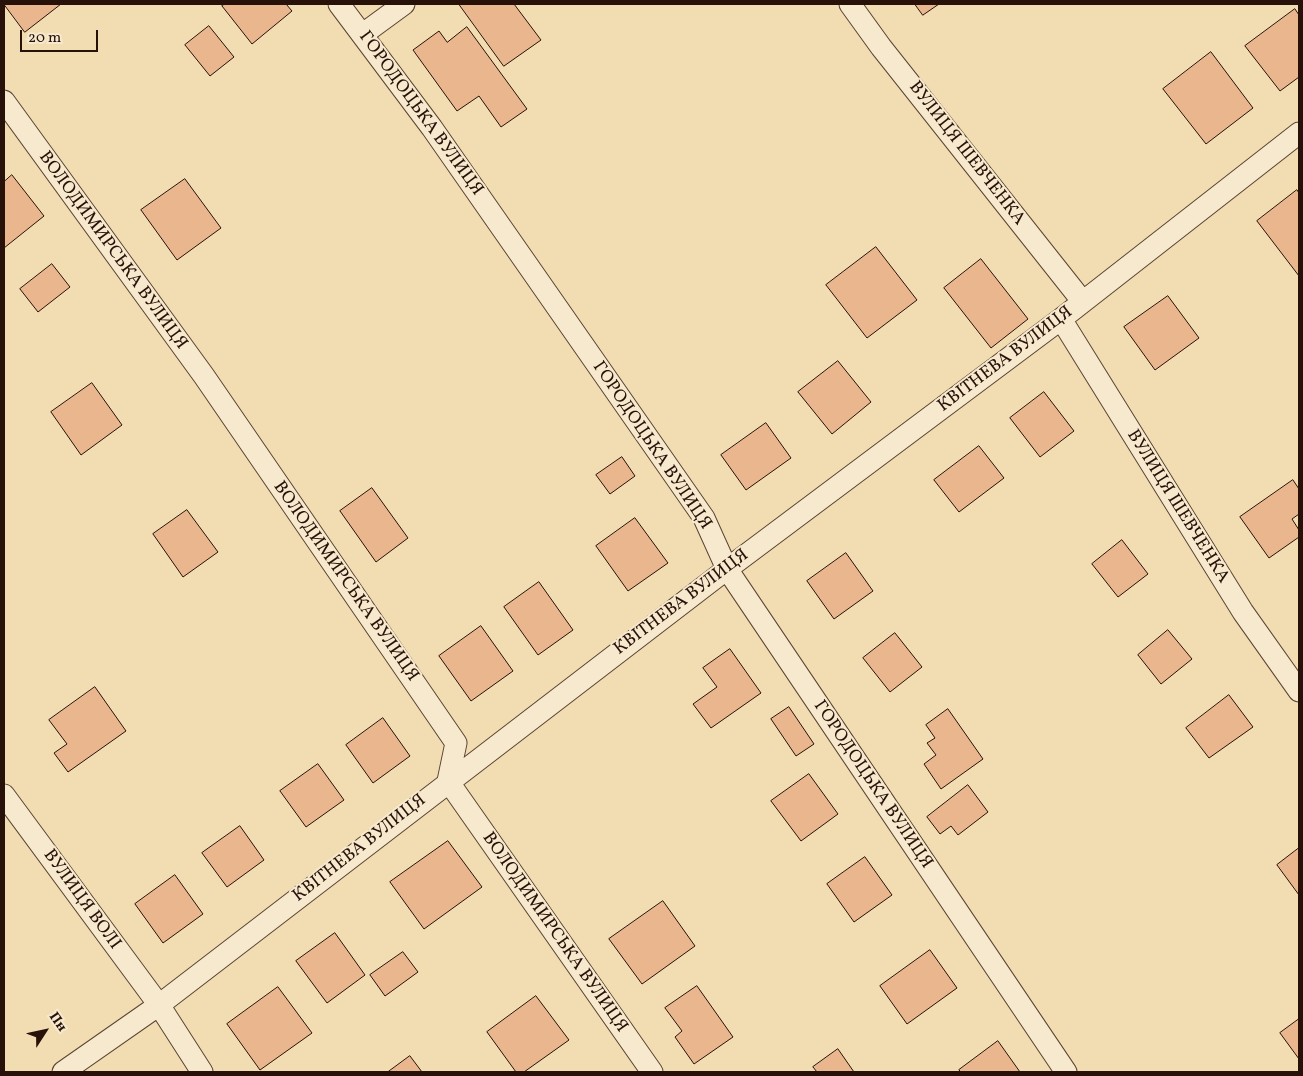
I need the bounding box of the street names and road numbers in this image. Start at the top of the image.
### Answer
street label: ГОРОДОЦЬКА ВУЛИЦЯ [353,27,487,201]
street label: ВУЛИЦЯ ШЕВЧЕНКА [903,78,1029,230]
street label: ВОЛОДИМИРСЬКА ВУЛИЦЯ [33,148,191,354]
street label: КВІТНЕВА ВУЛИЦЯ [934,302,1078,418]
street label: ГОРОДОЦЬКА ВУЛИЦЯ [587,358,715,534]
street label: ВУЛИЦЯ ШЕВЧЕНКА [1121,426,1233,588]
street label: ВОЛОДИМИРСЬКА ВУЛИЦЯ [267,478,423,686]
street label: КВІТНЕВА ВУЛИЦЯ [610,545,754,661]
street label: ГОРОДОЦЬКА ВУЛИЦЯ [808,697,936,873]
street label: КВІТНЕВА ВУЛИЦЯ [289,790,431,908]
street label: ВОЛОДИМИРСЬКА ВУЛИЦЯ [476,829,632,1037]
street label: ВУЛИЦЯ ВОЛІ [37,846,125,954]

